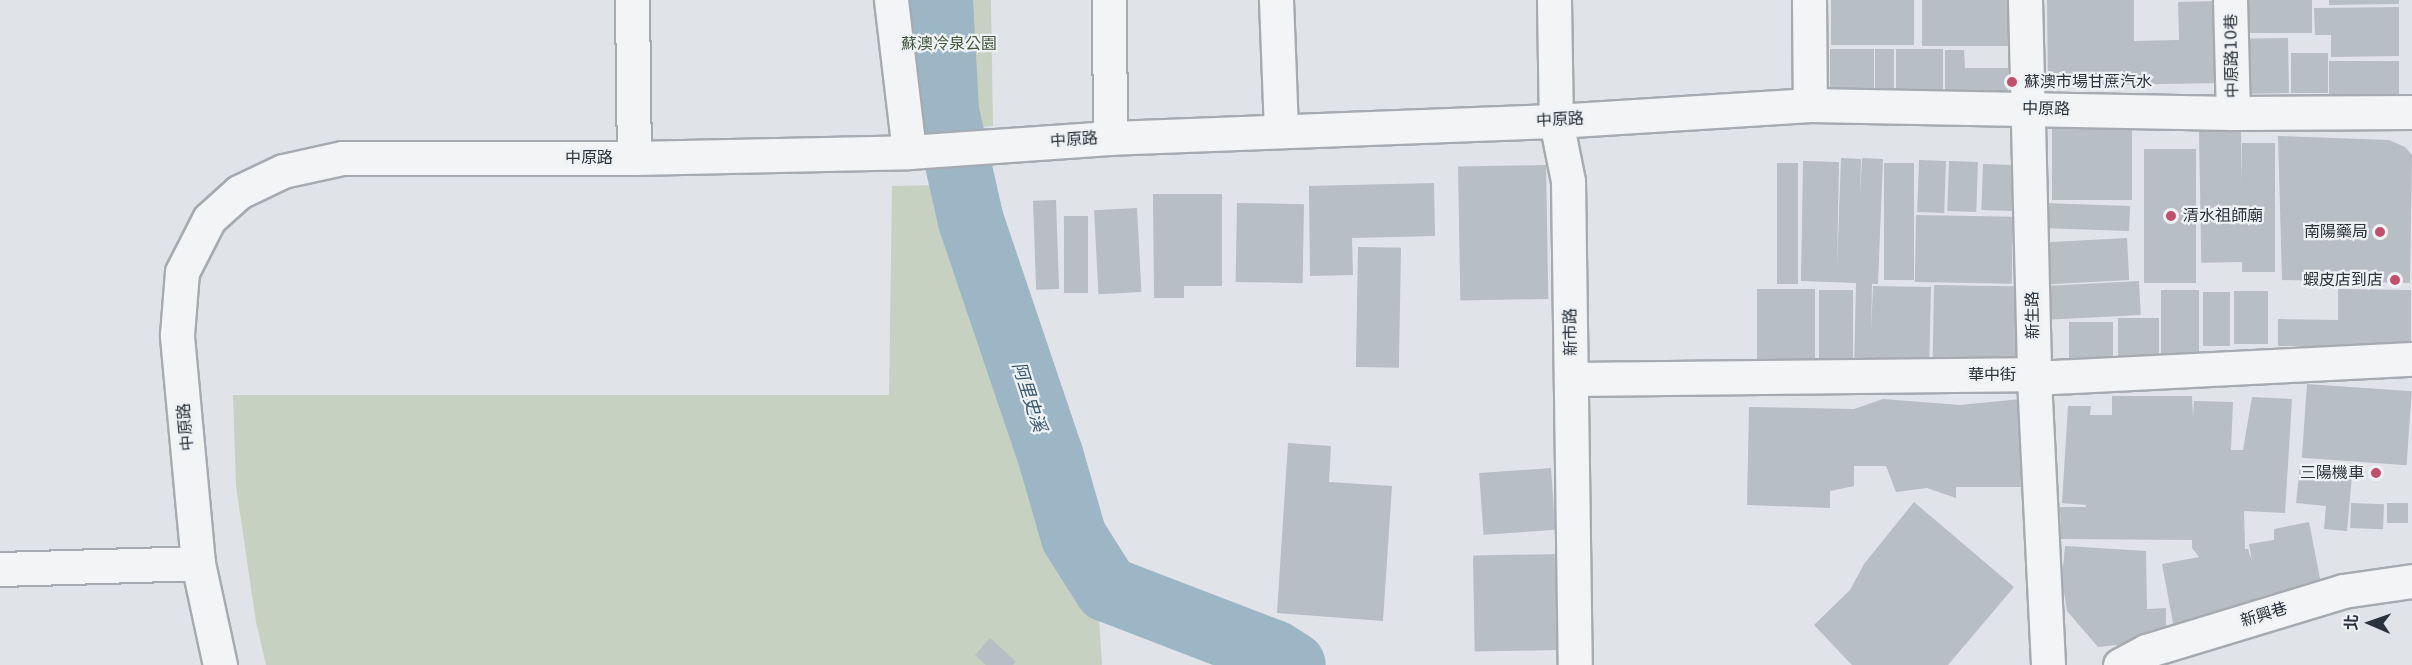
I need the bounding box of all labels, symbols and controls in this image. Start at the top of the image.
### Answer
street label: 中原路10巷 [2222,14,2242,98]
park label: 蘇澳冷泉公園 [901,34,997,54]
place label: 蘇澳市場甘蔗汽水 [2024,72,2152,92]
marker: 蘇澳市場甘蔗汽水 [2005,75,2019,89]
street label: 中原路 [2022,99,2070,119]
street label: 中原路 [1536,109,1584,131]
street label: 中原路 [1049,129,1099,151]
street label: 中原路 [565,148,613,168]
place label: 清水祖師廟 [2183,206,2263,226]
marker: 清水祖師廟 [2164,209,2178,223]
place label: 南陽藥局 [2304,222,2368,242]
marker: 南陽藥局 [2373,225,2387,239]
place label: 蝦皮店到店 [2303,270,2383,290]
marker: 蝦皮店到店 [2388,273,2402,287]
street label: 新生路 [2023,291,2043,339]
street label: 新市路 [1561,308,1581,356]
water label: 阿里史溪 [1008,359,1050,435]
street label: 華中街 [1968,365,2016,385]
street label: 中原路 [174,402,198,452]
place label: 三陽機車 [2300,463,2364,483]
marker: 三陽機車 [2369,466,2383,480]
north arrow [2340,593,2400,653]
street label: 新興巷 [2238,599,2290,631]
text: 北 [2342,614,2361,631]

